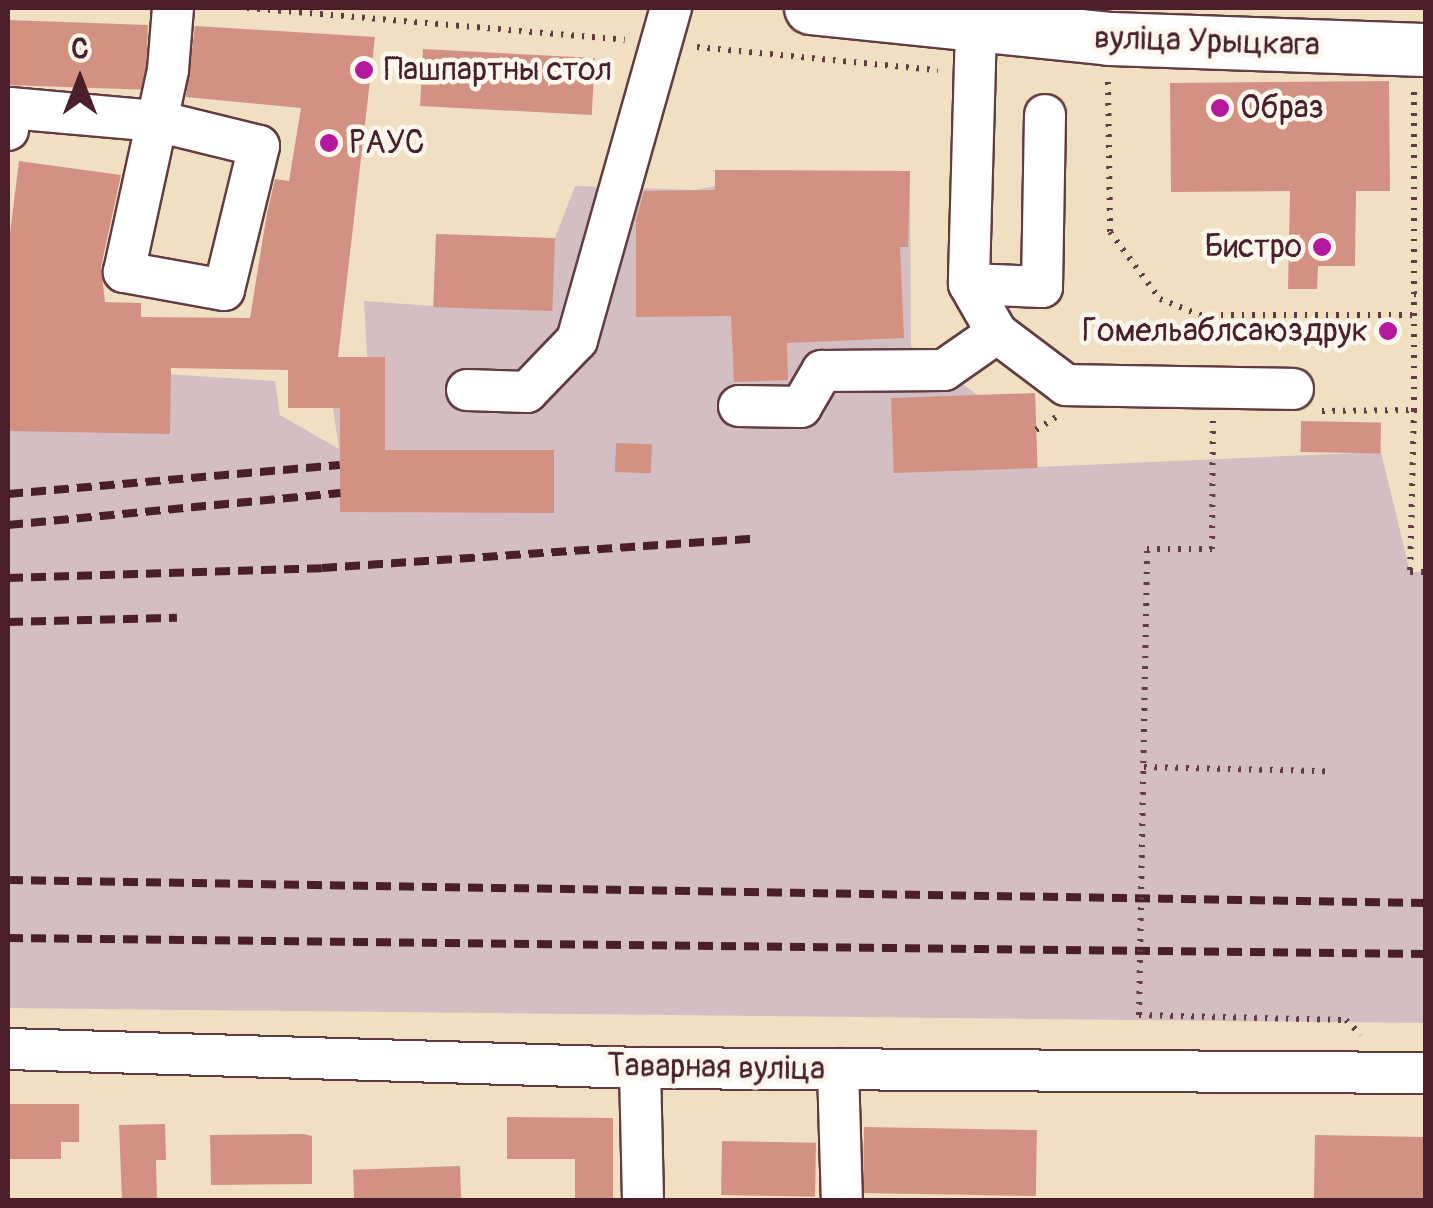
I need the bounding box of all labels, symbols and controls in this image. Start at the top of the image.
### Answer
street label: вуліца Урыцкага [1093,19,1321,65]
north arrow [30,30,130,130]
text: С [71,32,89,67]
place label: Пашпартны стол [384,51,612,89]
marker: Пашпартны стол [353,59,375,81]
place label: Образ [1240,89,1324,127]
marker: Образ [1209,97,1231,119]
place label: РАУС [349,124,425,162]
marker: РАУС [318,132,340,154]
place label: Бистро [1205,228,1302,266]
marker: Бистро [1311,236,1333,258]
place label: Гомельаблсаюздрук [1082,312,1368,350]
marker: Гомельаблсаюздрук [1377,320,1399,342]
street label: Таварная вуліца [607,1047,825,1089]

